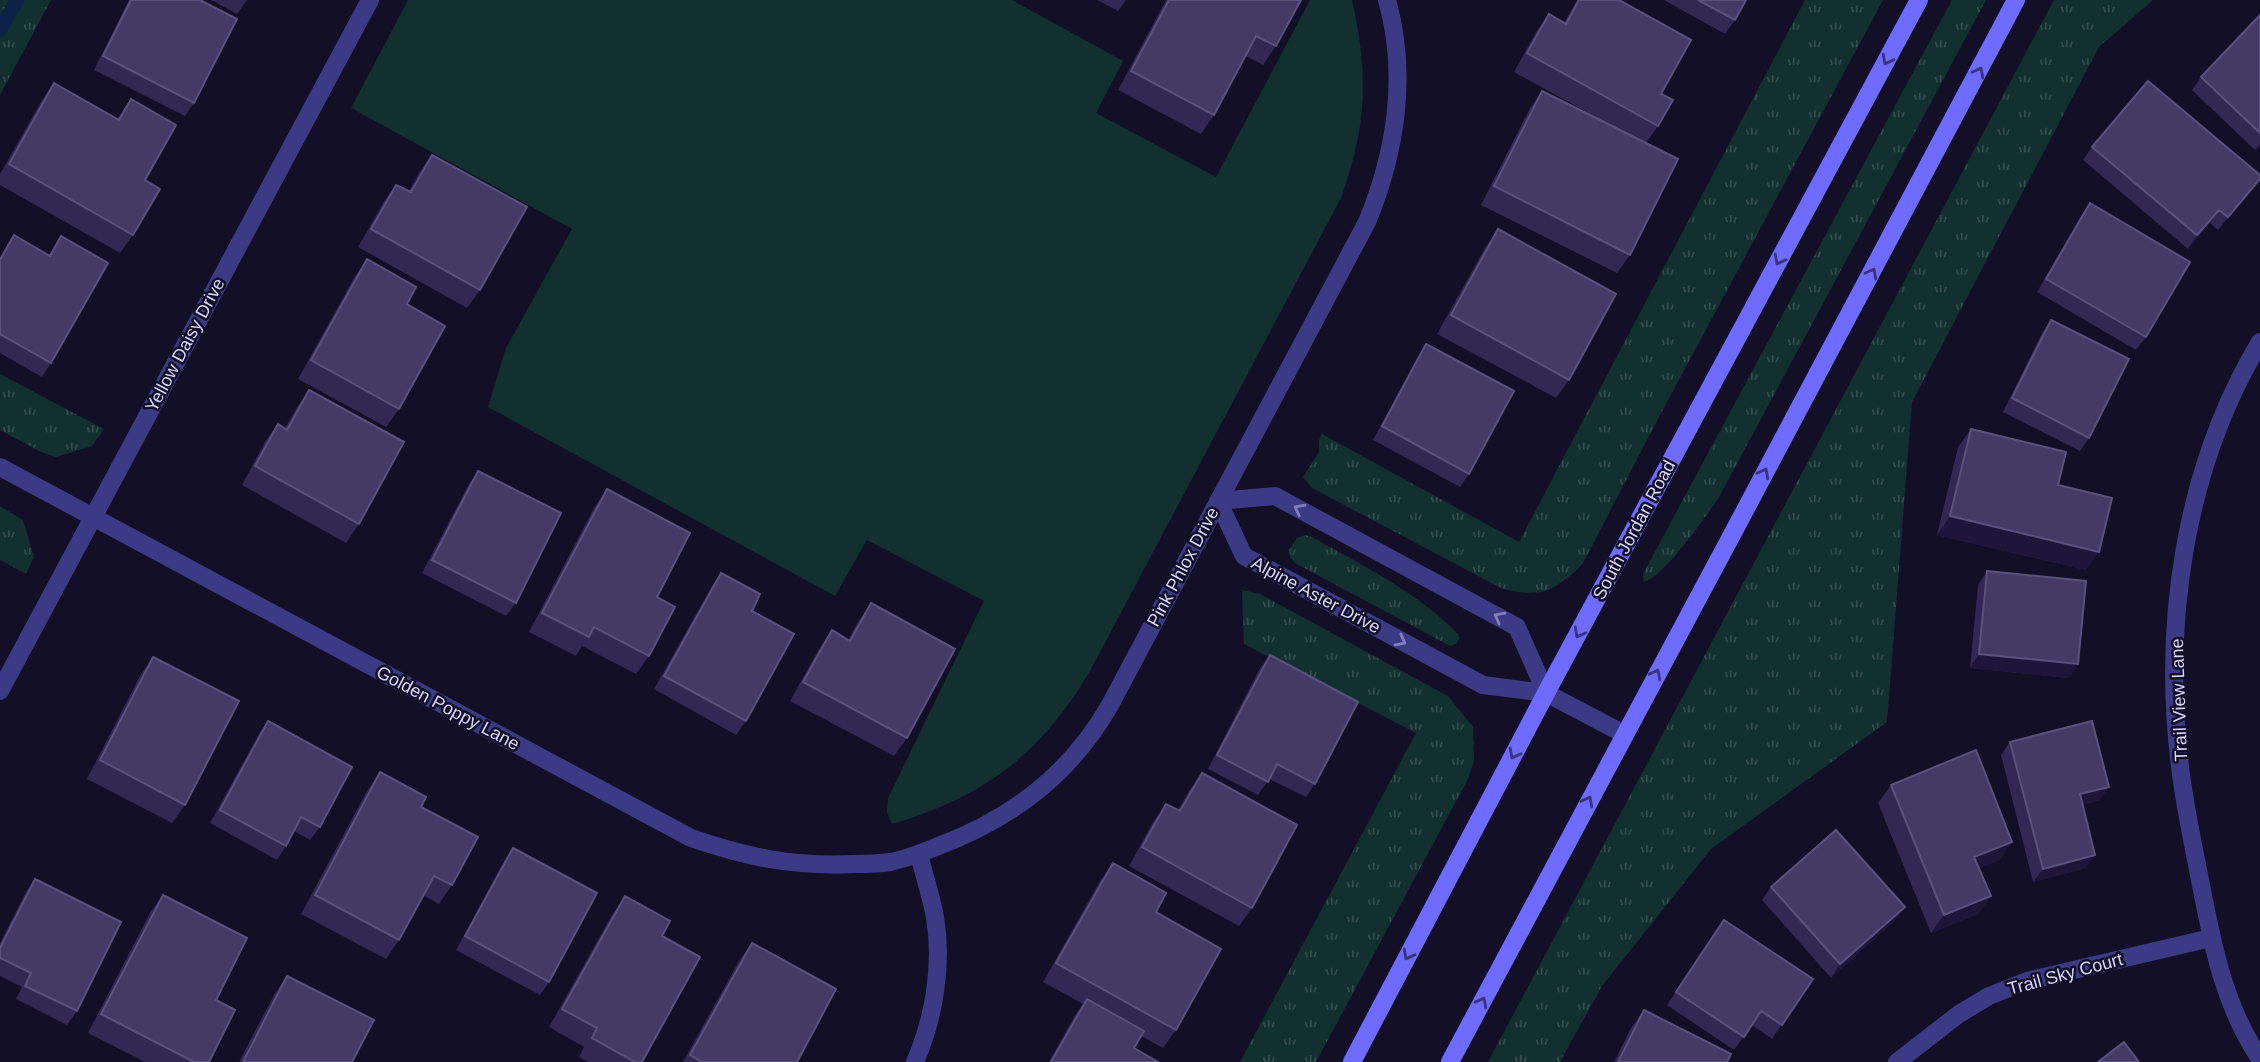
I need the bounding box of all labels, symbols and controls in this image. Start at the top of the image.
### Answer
one-way arrow [1882,53,1895,65]
one-way arrow [1970,67,1984,79]
one-way arrow [1774,253,1788,266]
one-way arrow [1864,268,1877,280]
street label: Yellow Daisy Drive [141,275,229,415]
street label: South Jordan Road [1589,457,1679,603]
one-way arrow [1756,468,1769,481]
street label: Pink Phlox Drive [1143,504,1223,630]
one-way arrow [1294,504,1306,517]
street label: Alpine Aster Drive [1248,553,1384,637]
one-way arrow [1494,612,1507,625]
one-way arrow [1573,626,1587,639]
one-way arrow [1394,633,1407,646]
street label: Trail View Lane [2167,638,2191,762]
street label: Golden Poppy Lane [373,662,523,754]
one-way arrow [1648,668,1661,681]
one-way arrow [1509,747,1523,759]
one-way arrow [1580,795,1594,808]
one-way arrow [1403,948,1417,960]
street label: Trail Sky Court [2005,949,2125,999]
one-way arrow [1474,997,1487,1009]

